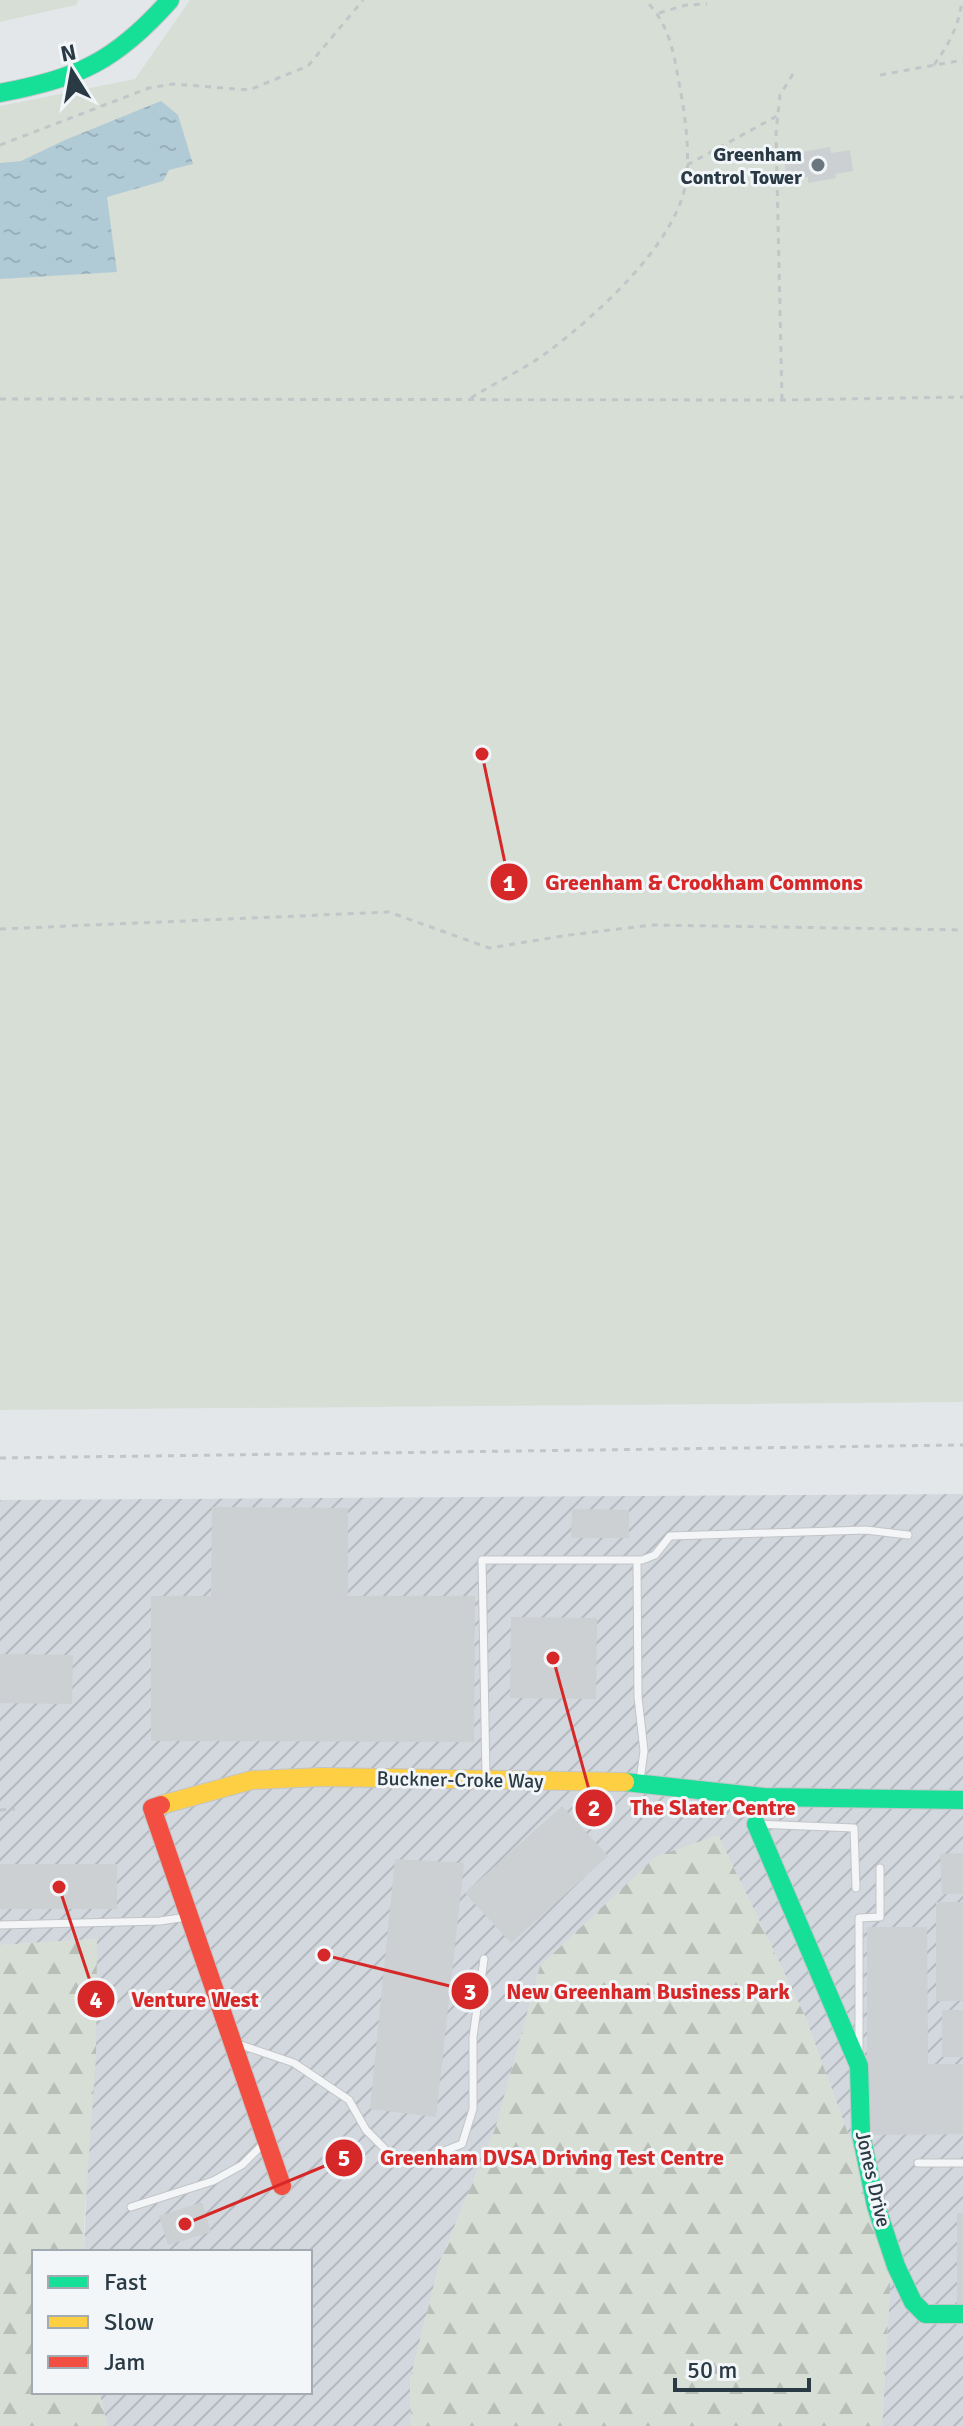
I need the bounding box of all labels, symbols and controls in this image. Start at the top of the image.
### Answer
north arrow [32,32,112,112]
text: N [58,38,78,68]
place label: Greenham Control Tower [681,142,802,190]
marker: Greenham Control Tower [809,156,827,174]
callout: Greenham & Crookham Commons [489,859,878,905]
text: 1 [503,868,516,898]
text: Greenham & Crookham Commons [545,869,863,896]
street label: Buckner-Croke Way [376,1766,544,1794]
callout: The Slater Centre [574,1785,812,1831]
text: 2 [588,1793,600,1823]
text: The Slater Centre [630,1794,796,1821]
callout: New Greenham Business Park [450,1968,805,2014]
callout: Venture West [76,1976,275,2022]
text: 3 [464,1977,476,2007]
text: New Greenham Business Park [506,1978,790,2005]
text: 4 [90,1985,103,2015]
text: Venture West [131,1986,259,2013]
street label: Jones Drive [850,2128,896,2230]
callout: Greenham DVSA Driving Test Centre [324,2135,740,2181]
text: 5 [338,2143,350,2173]
text: Greenham DVSA Driving Test Centre [380,2144,724,2171]
legend [32,2250,312,2394]
text: Fast [104,2267,147,2297]
text: Slow [104,2307,154,2337]
scale bar [675,2342,809,2392]
text: Jam [104,2347,145,2377]
text: 50 m [687,2355,737,2385]

